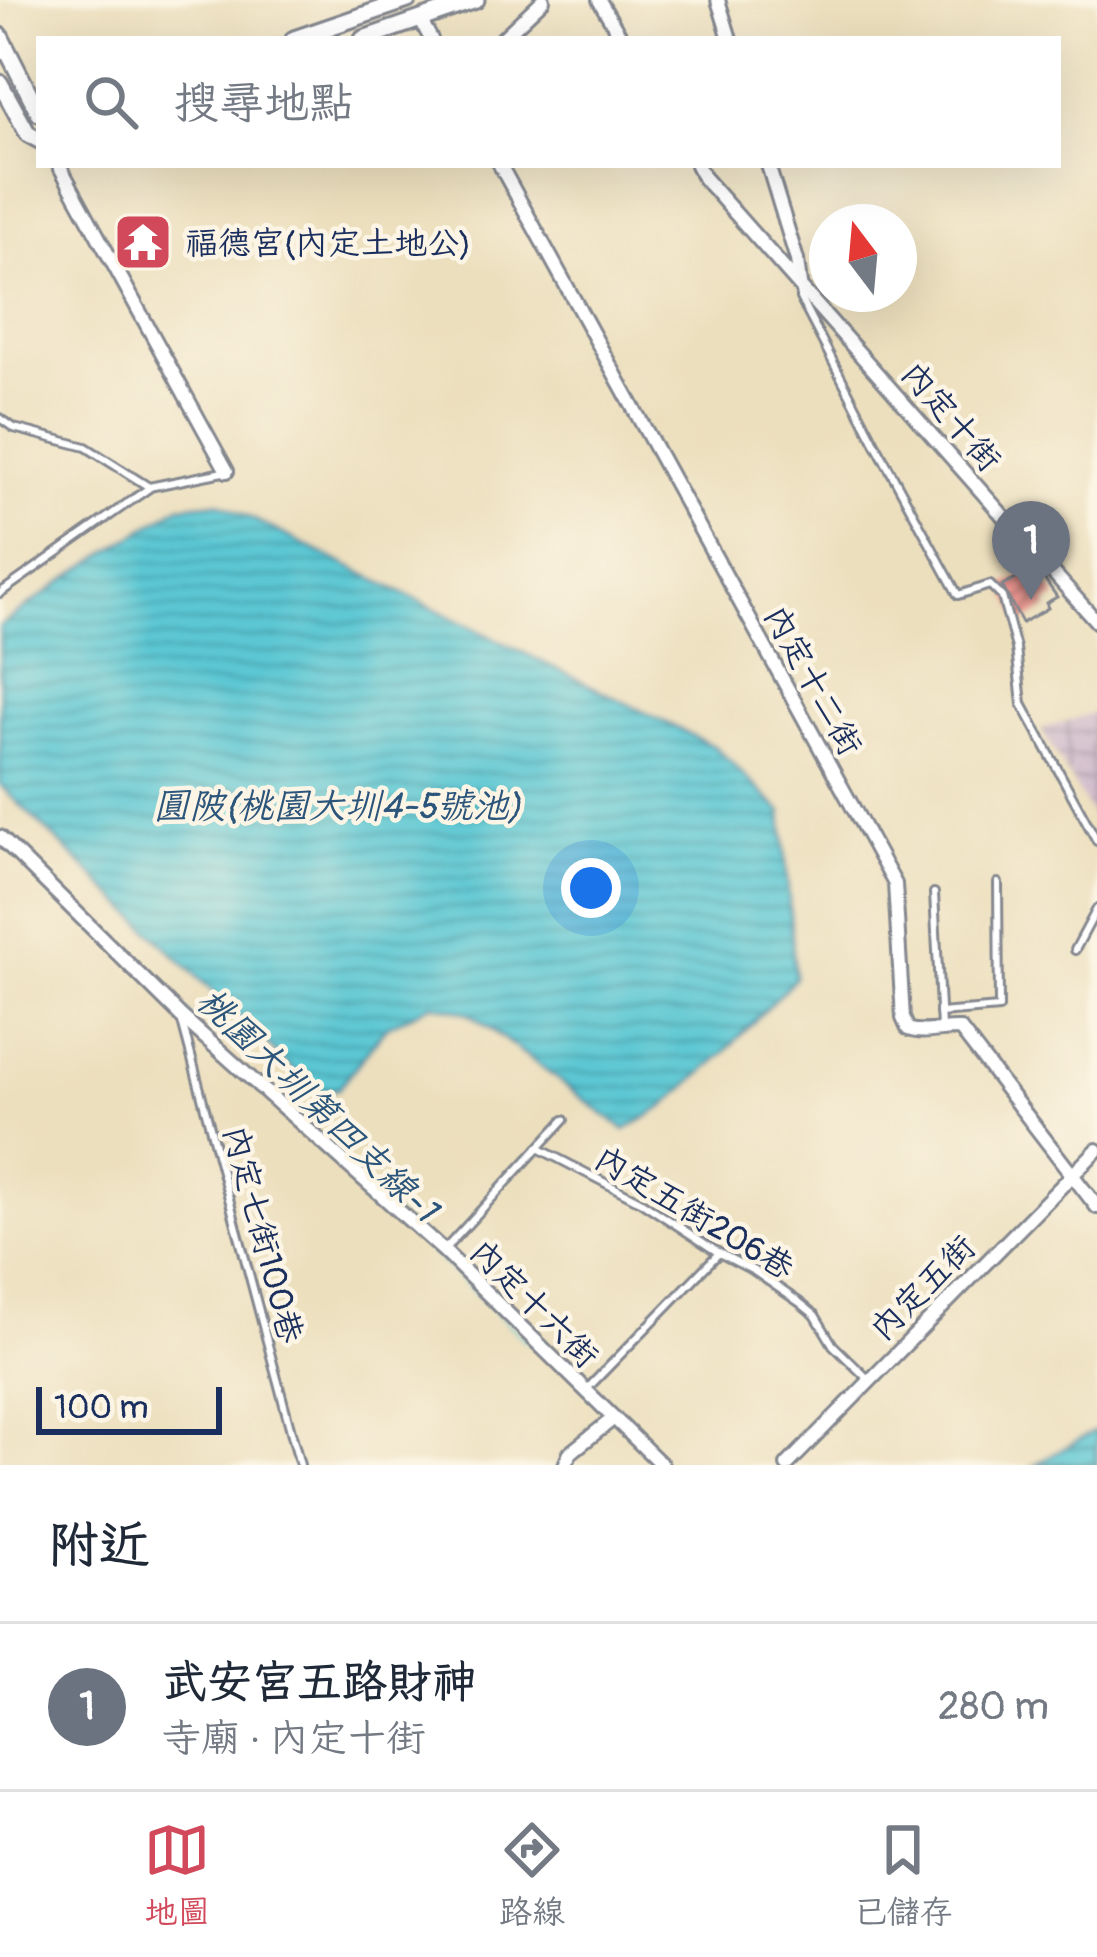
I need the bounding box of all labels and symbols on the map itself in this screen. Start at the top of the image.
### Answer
north arrow [809,204,917,312]
temple icon: 福德宮(內定土地公) [112,211,174,273]
place label: 福德宮(內定土地公) [185,223,471,264]
street label: 內定十街 [892,354,1010,480]
pin: 1 [992,501,1070,600]
street label: 內定十二街 [755,599,871,763]
water label: 圓陂(桃園大圳4-5號池) [153,784,521,829]
your location [561,858,621,918]
water label: 桃園大圳第四支線-1 [187,979,449,1234]
street label: 內定七街100巷 [214,1121,311,1347]
street label: 內定五街206巷 [587,1138,801,1289]
street label: 內定五街 [862,1227,984,1349]
street label: 內定十六街 [461,1231,607,1377]
scale bar [36,1381,222,1434]

